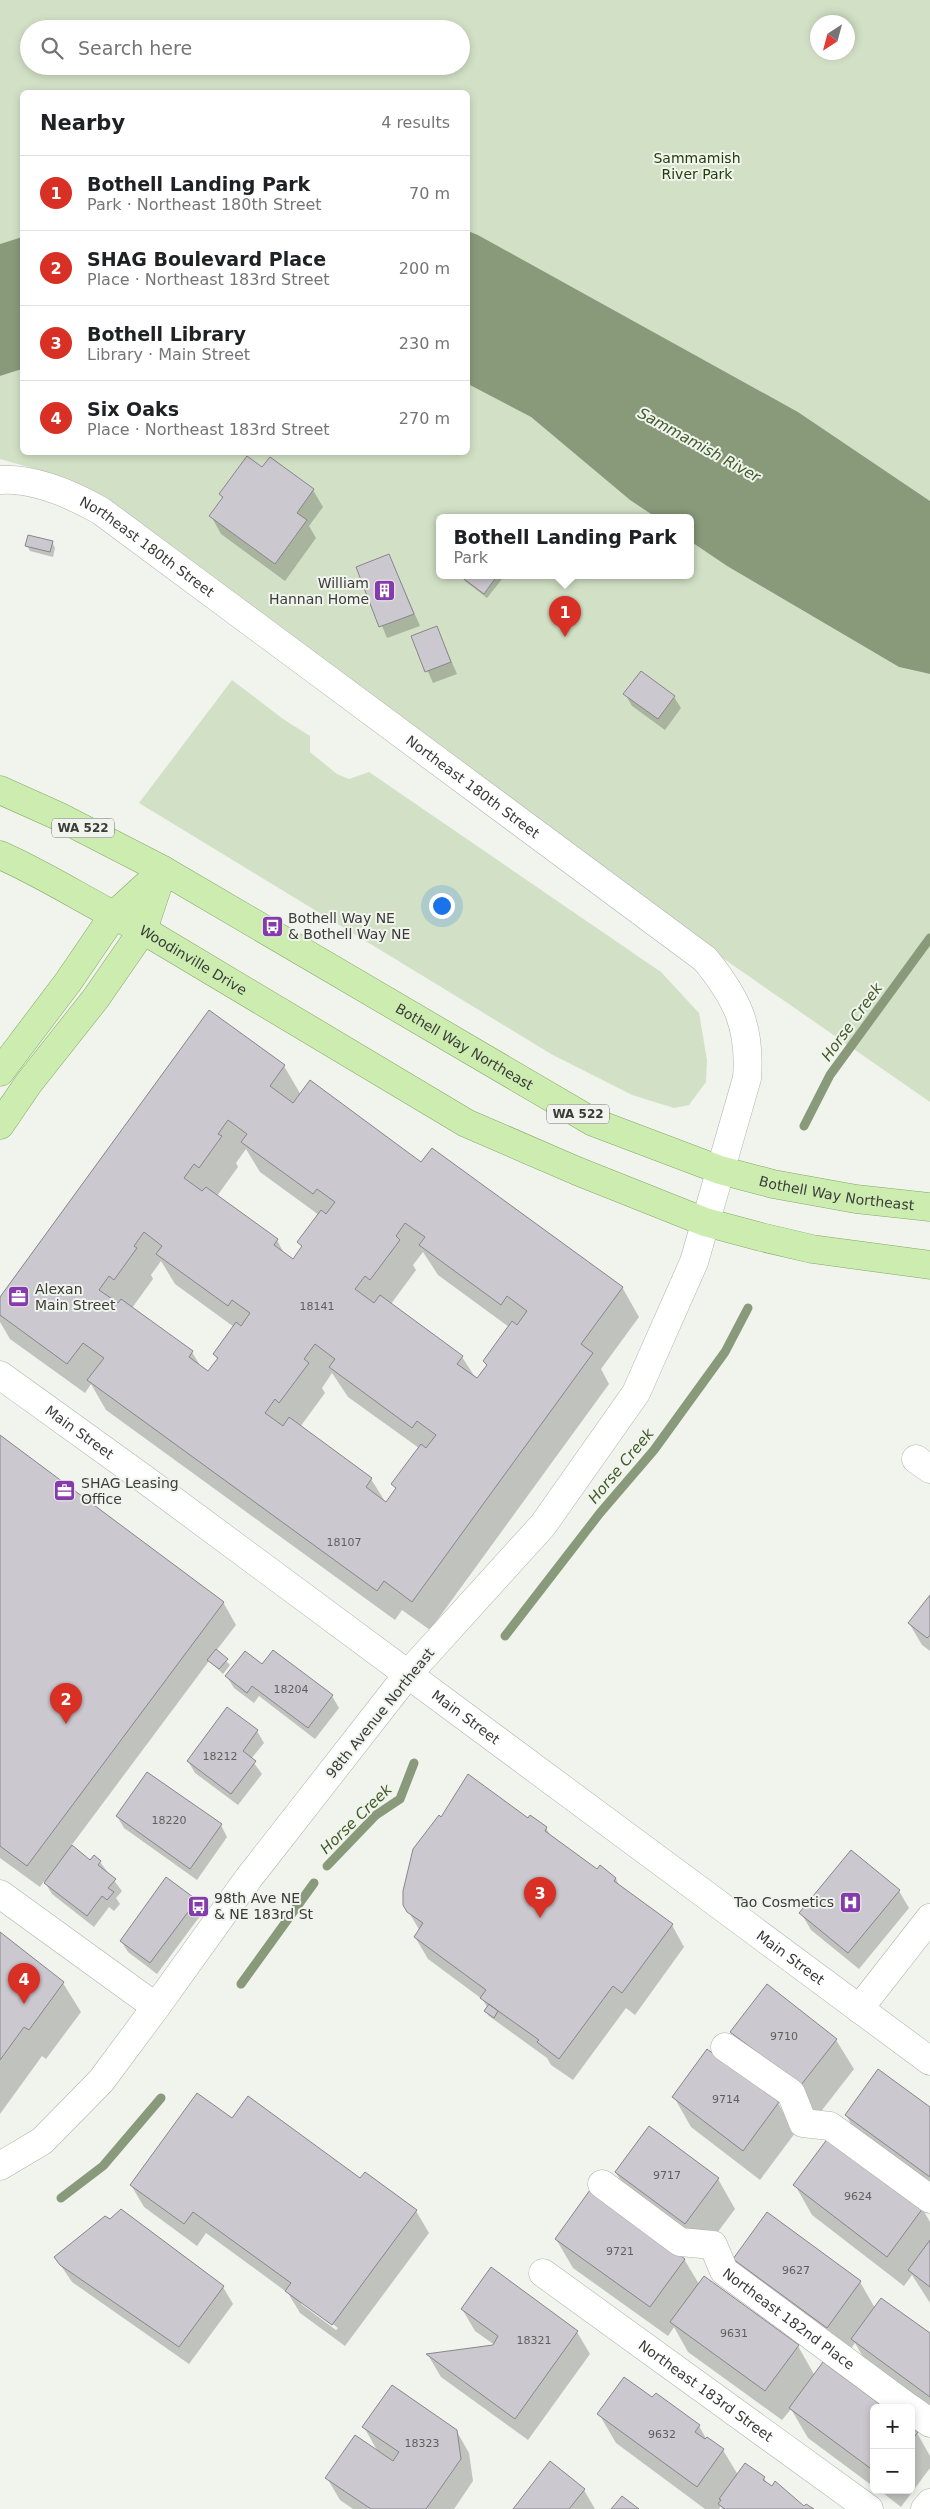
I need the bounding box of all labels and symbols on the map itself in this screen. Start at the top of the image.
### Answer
north arrow [810,15,855,60]
park label: Sammamish River Park [653,150,741,182]
water label: Sammamish River [635,404,764,486]
street label: Northeast 180th Street [77,493,218,600]
place label: William Hannan Home [269,575,369,607]
building icon: William Hannan Home [373,579,397,603]
pin: 1 [549,596,581,637]
street label: Northeast 180th Street [403,732,543,842]
road number: WA 522 [52,818,114,838]
your location [429,893,455,919]
place label: Bothell Way NE & Bothell Way NE [288,910,410,942]
bus stop icon: Bothell Way NE & Bothell Way NE [260,914,284,938]
street label: Woodinville Drive [137,922,250,998]
water label: Horse Creek [818,978,887,1065]
street label: Bothell Way Northeast [393,1000,537,1093]
road number: WA 522 [547,1104,609,1124]
street label: Bothell Way Northeast [757,1173,916,1213]
place label: Alexan Main Street [35,1281,116,1313]
office icon: Alexan Main Street [7,1285,31,1309]
house number: 18141 [300,1300,335,1313]
street label: Main Street [42,1402,117,1463]
water label: Horse Creek [584,1424,658,1507]
place label: SHAG Leasing Office [81,1475,179,1507]
office icon: SHAG Leasing Office [53,1479,77,1503]
house number: 18107 [327,1536,362,1549]
street label: 98th Avenue Northeast [323,1645,438,1781]
pin: 2 [50,1683,82,1724]
house number: 18204 [274,1683,309,1696]
street label: Main Street [429,1687,503,1748]
house number: 18212 [203,1750,238,1763]
water label: Horse Creek [317,1780,396,1858]
house number: 18220 [152,1814,187,1827]
pin: 3 [524,1877,556,1918]
place label: 98th Ave NE & NE 183rd St [214,1890,314,1922]
hospital icon: Tao Cosmetics [838,1890,862,1914]
bus stop icon: 98th Ave NE & NE 183rd St [186,1894,210,1918]
place label: Tao Cosmetics [733,1894,834,1910]
street label: Main Street [753,1927,828,1988]
pin: 4 [8,1963,40,2004]
house number: 9710 [770,2030,798,2043]
house number: 9714 [712,2093,740,2106]
house number: 9717 [653,2169,681,2182]
house number: 9624 [844,2190,872,2203]
house number: 9721 [606,2245,634,2258]
house number: 9627 [782,2264,810,2277]
street label: Northeast 182nd Place [720,2265,858,2373]
house number: 9631 [720,2327,748,2340]
house number: 18321 [517,2334,552,2347]
street label: Northeast 183rd Street [636,2337,776,2445]
house number: 9632 [648,2428,676,2441]
house number: 18323 [405,2437,440,2450]

